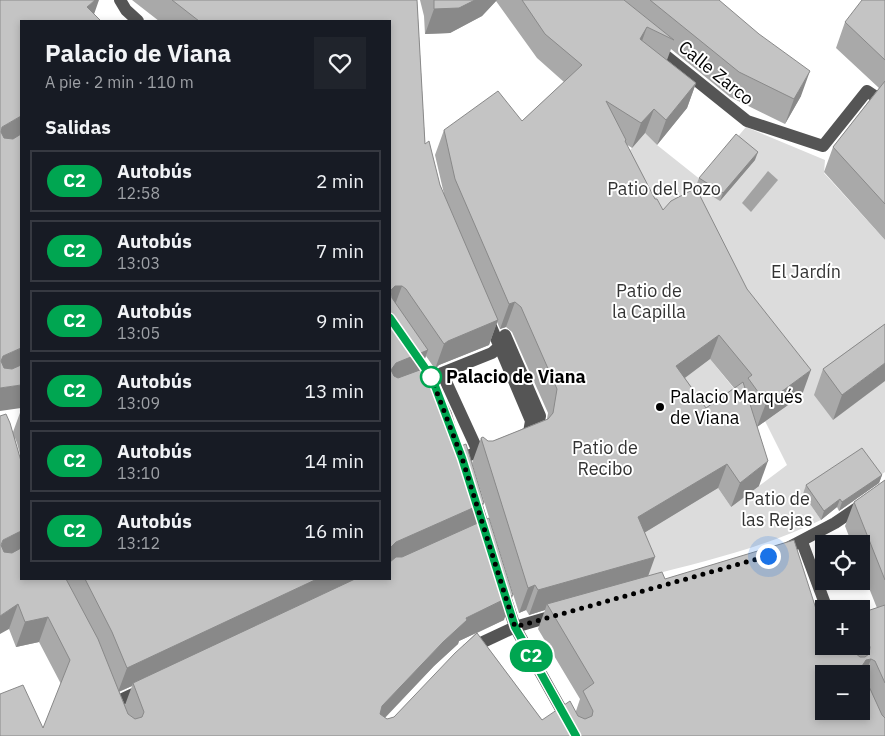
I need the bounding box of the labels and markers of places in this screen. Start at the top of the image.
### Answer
place label: Palacio de Viana [446,365,586,388]
marker: Palacio de Viana [420,366,442,388]
place label: Palacio Marqués de Viana [670,385,803,429]
marker: Palacio Marqués de Viana [654,401,666,413]

